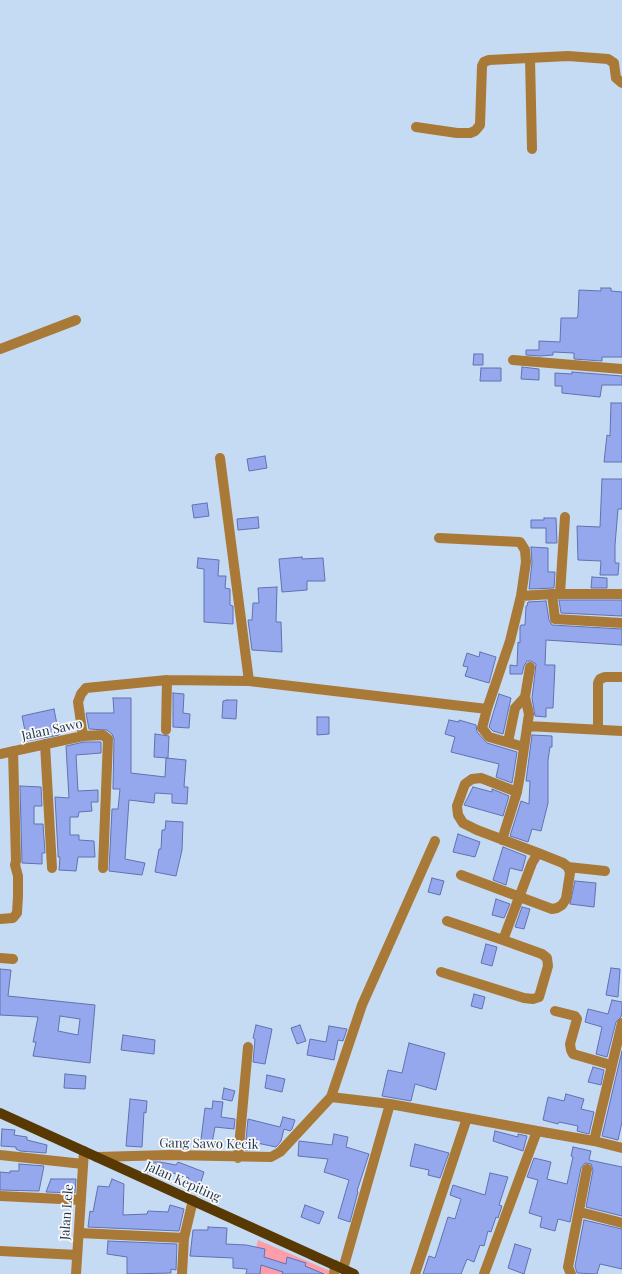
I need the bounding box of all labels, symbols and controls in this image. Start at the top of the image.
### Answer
street label: Jalan Sawo [20,716,84,744]
street label: Gang Sawo Kecik [159,1135,259,1153]
street label: Jalan Kepiting [143,1158,223,1206]
street label: Jalan Lele [57,1184,77,1240]

